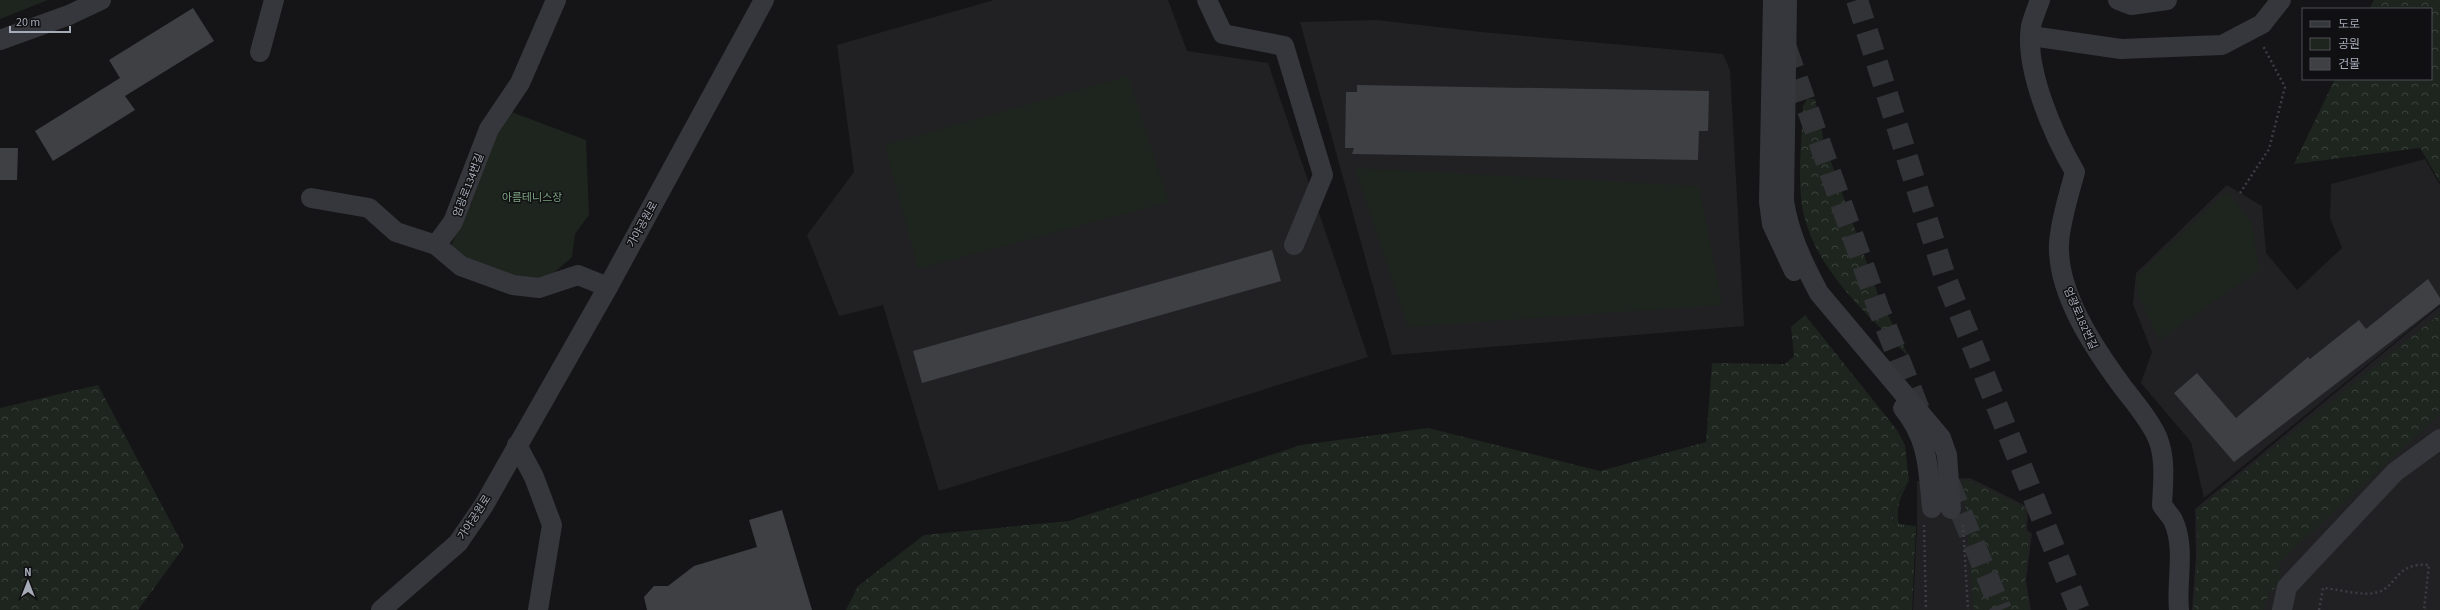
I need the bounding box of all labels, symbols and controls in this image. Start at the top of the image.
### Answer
scale bar [10,8,70,34]
legend [2302,8,2432,80]
text: 20 m [16,14,40,31]
text: 도로 [2338,16,2360,33]
text: 공원 [2338,36,2360,53]
text: 건물 [2338,56,2360,73]
street label: 엄광로134번길 [449,151,487,219]
park label: 아름테니스장 [502,190,562,205]
street label: 가야공원로 [624,198,661,250]
street label: 엄광로182번길 [2060,285,2101,352]
street label: 가야공원로 [454,492,494,543]
north arrow [8,562,48,602]
text: N [24,565,32,580]

